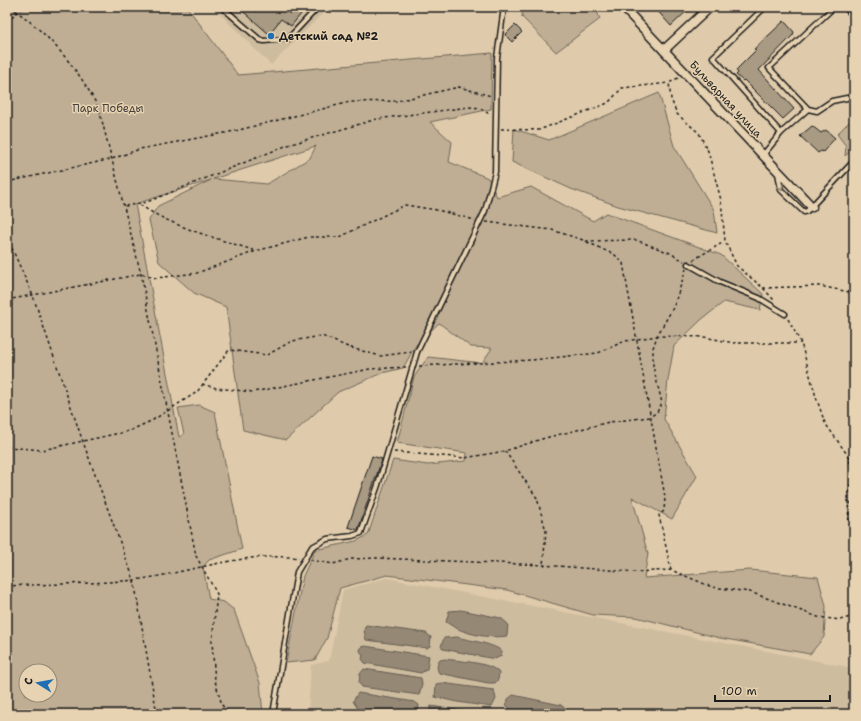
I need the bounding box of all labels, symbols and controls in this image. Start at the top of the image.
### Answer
place label: Детский сад №2 [279,29,379,44]
marker: Детский сад №2 [266,31,276,41]
street label: Бульварная улица [686,58,765,141]
park label: Парк Победы [72,101,144,116]
one-way arrow [777,183,785,190]
north arrow [18,663,58,703]
text: С [21,676,37,686]
scale bar [715,677,830,703]
text: 100 m [721,683,757,699]

